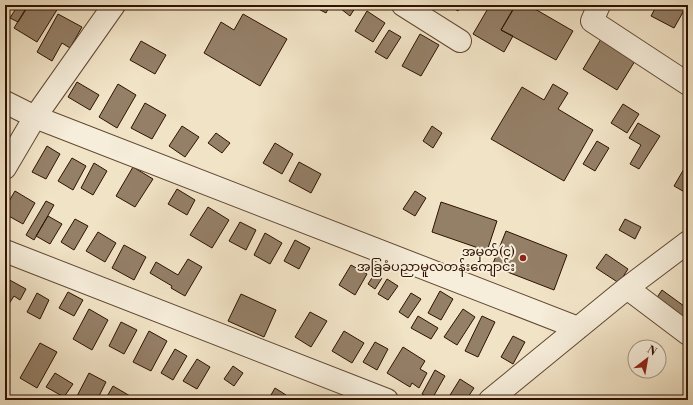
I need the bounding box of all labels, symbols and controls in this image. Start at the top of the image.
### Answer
place label: အမှတ်(၄) အခြခံပညာမူလတန်းကျောင်း [357,243,515,277]
marker: အမှတ်(၄) အခြခံပညာမူလတန်းကျောင်း [518,253,528,263]
north arrow [627,339,667,379]
text: N [644,343,659,360]

